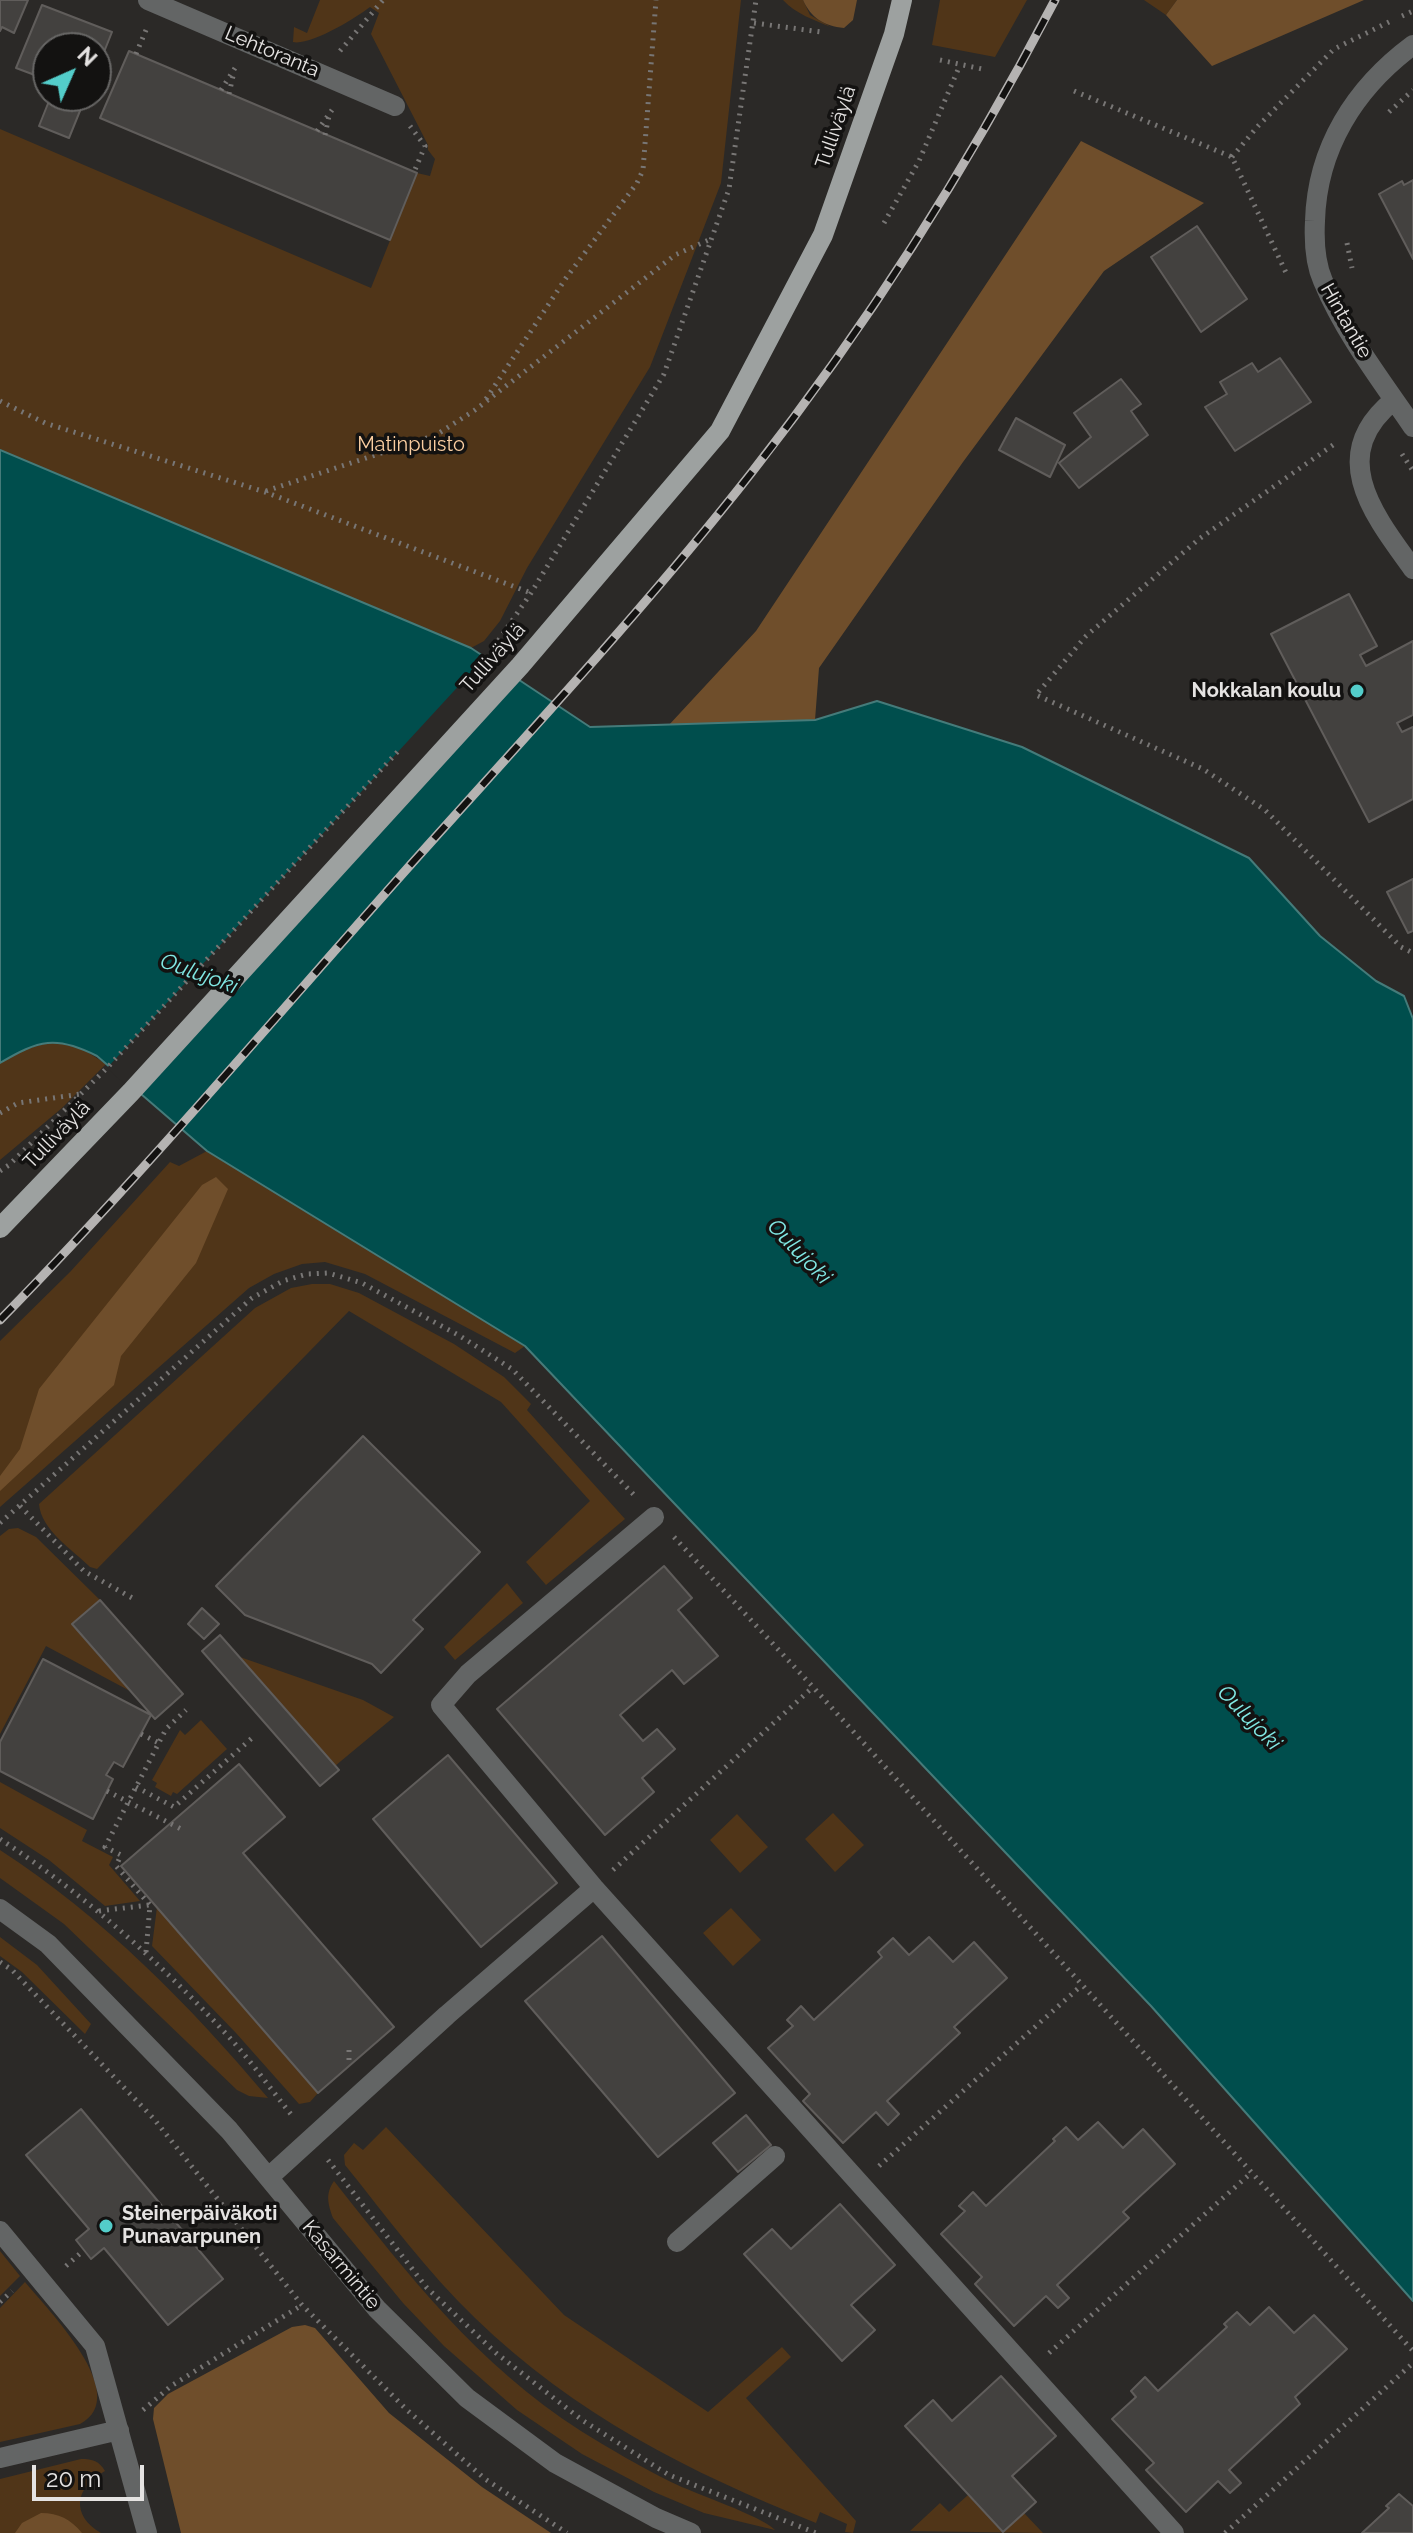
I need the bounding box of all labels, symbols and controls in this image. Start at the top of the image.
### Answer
street label: Lehtoranta [221,21,323,83]
north arrow [32,32,112,112]
text: N [72,41,103,72]
street label: Tulliväylä [811,83,861,171]
street label: Hintantie [1315,279,1377,363]
park label: Matinpuisto [357,433,465,457]
street label: Tulliväylä [455,618,531,698]
place label: Nokkalan koulu [1192,679,1341,703]
marker: Nokkalan koulu [1348,682,1366,700]
water label: Oulujoki [157,948,241,1000]
street label: Tulliväylä [19,1096,95,1174]
water label: Oulujoki [761,1214,837,1290]
water label: Oulujoki [1211,1680,1287,1756]
place label: Steinerpäiväkoti Punavarpunen [122,2202,277,2249]
street label: Kasarmintie [297,2216,385,2314]
marker: Steinerpäiväkoti Punavarpunen [97,2217,115,2235]
scale bar [36,2449,148,2499]
text: 20 m [46,2464,101,2493]

